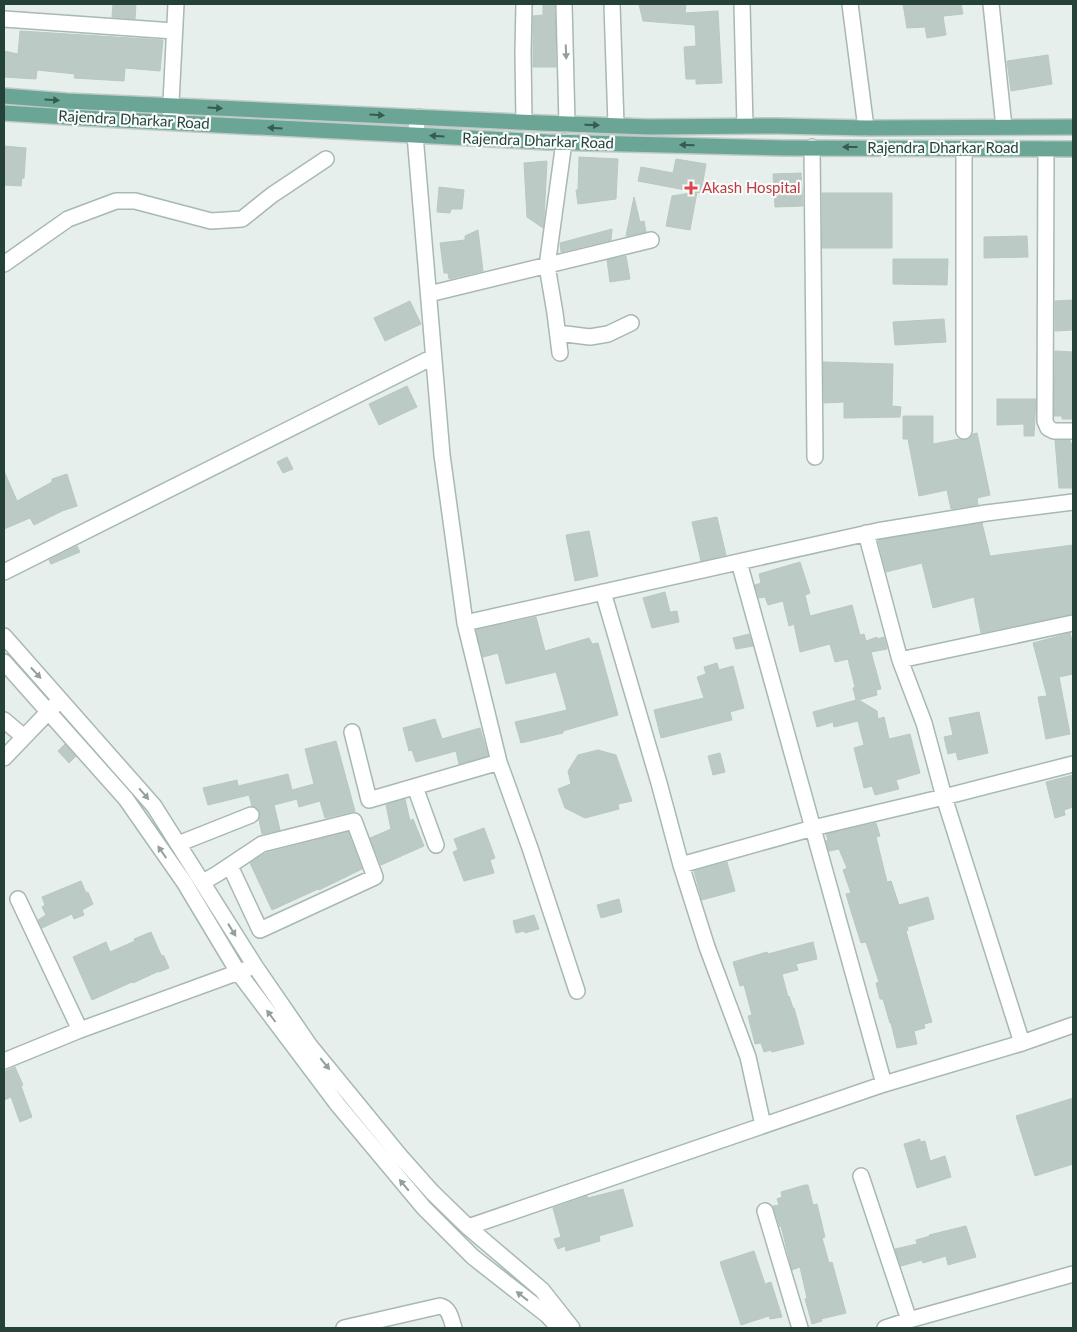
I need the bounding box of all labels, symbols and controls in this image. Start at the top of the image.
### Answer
one-way arrow [562,45,570,61]
one-way arrow [45,96,61,104]
one-way arrow [207,104,223,112]
street label: Rajendra Dharkar Road [58,106,210,132]
one-way arrow [369,112,385,120]
one-way arrow [584,121,600,129]
one-way arrow [267,123,283,131]
street label: Rajendra Dharkar Road [462,128,614,152]
one-way arrow [429,132,445,140]
street label: Rajendra Dharkar Road [867,138,1019,156]
one-way arrow [679,141,695,149]
one-way arrow [841,143,857,151]
place label: Akash Hospital [702,178,801,196]
marker: Akash Hospital [684,181,698,195]
one-way arrow [30,666,42,678]
one-way arrow [138,788,150,800]
one-way arrow [157,845,167,858]
one-way arrow [228,923,237,937]
one-way arrow [266,1009,276,1023]
one-way arrow [319,1057,330,1070]
one-way arrow [399,1178,410,1191]
one-way arrow [516,1290,529,1301]

